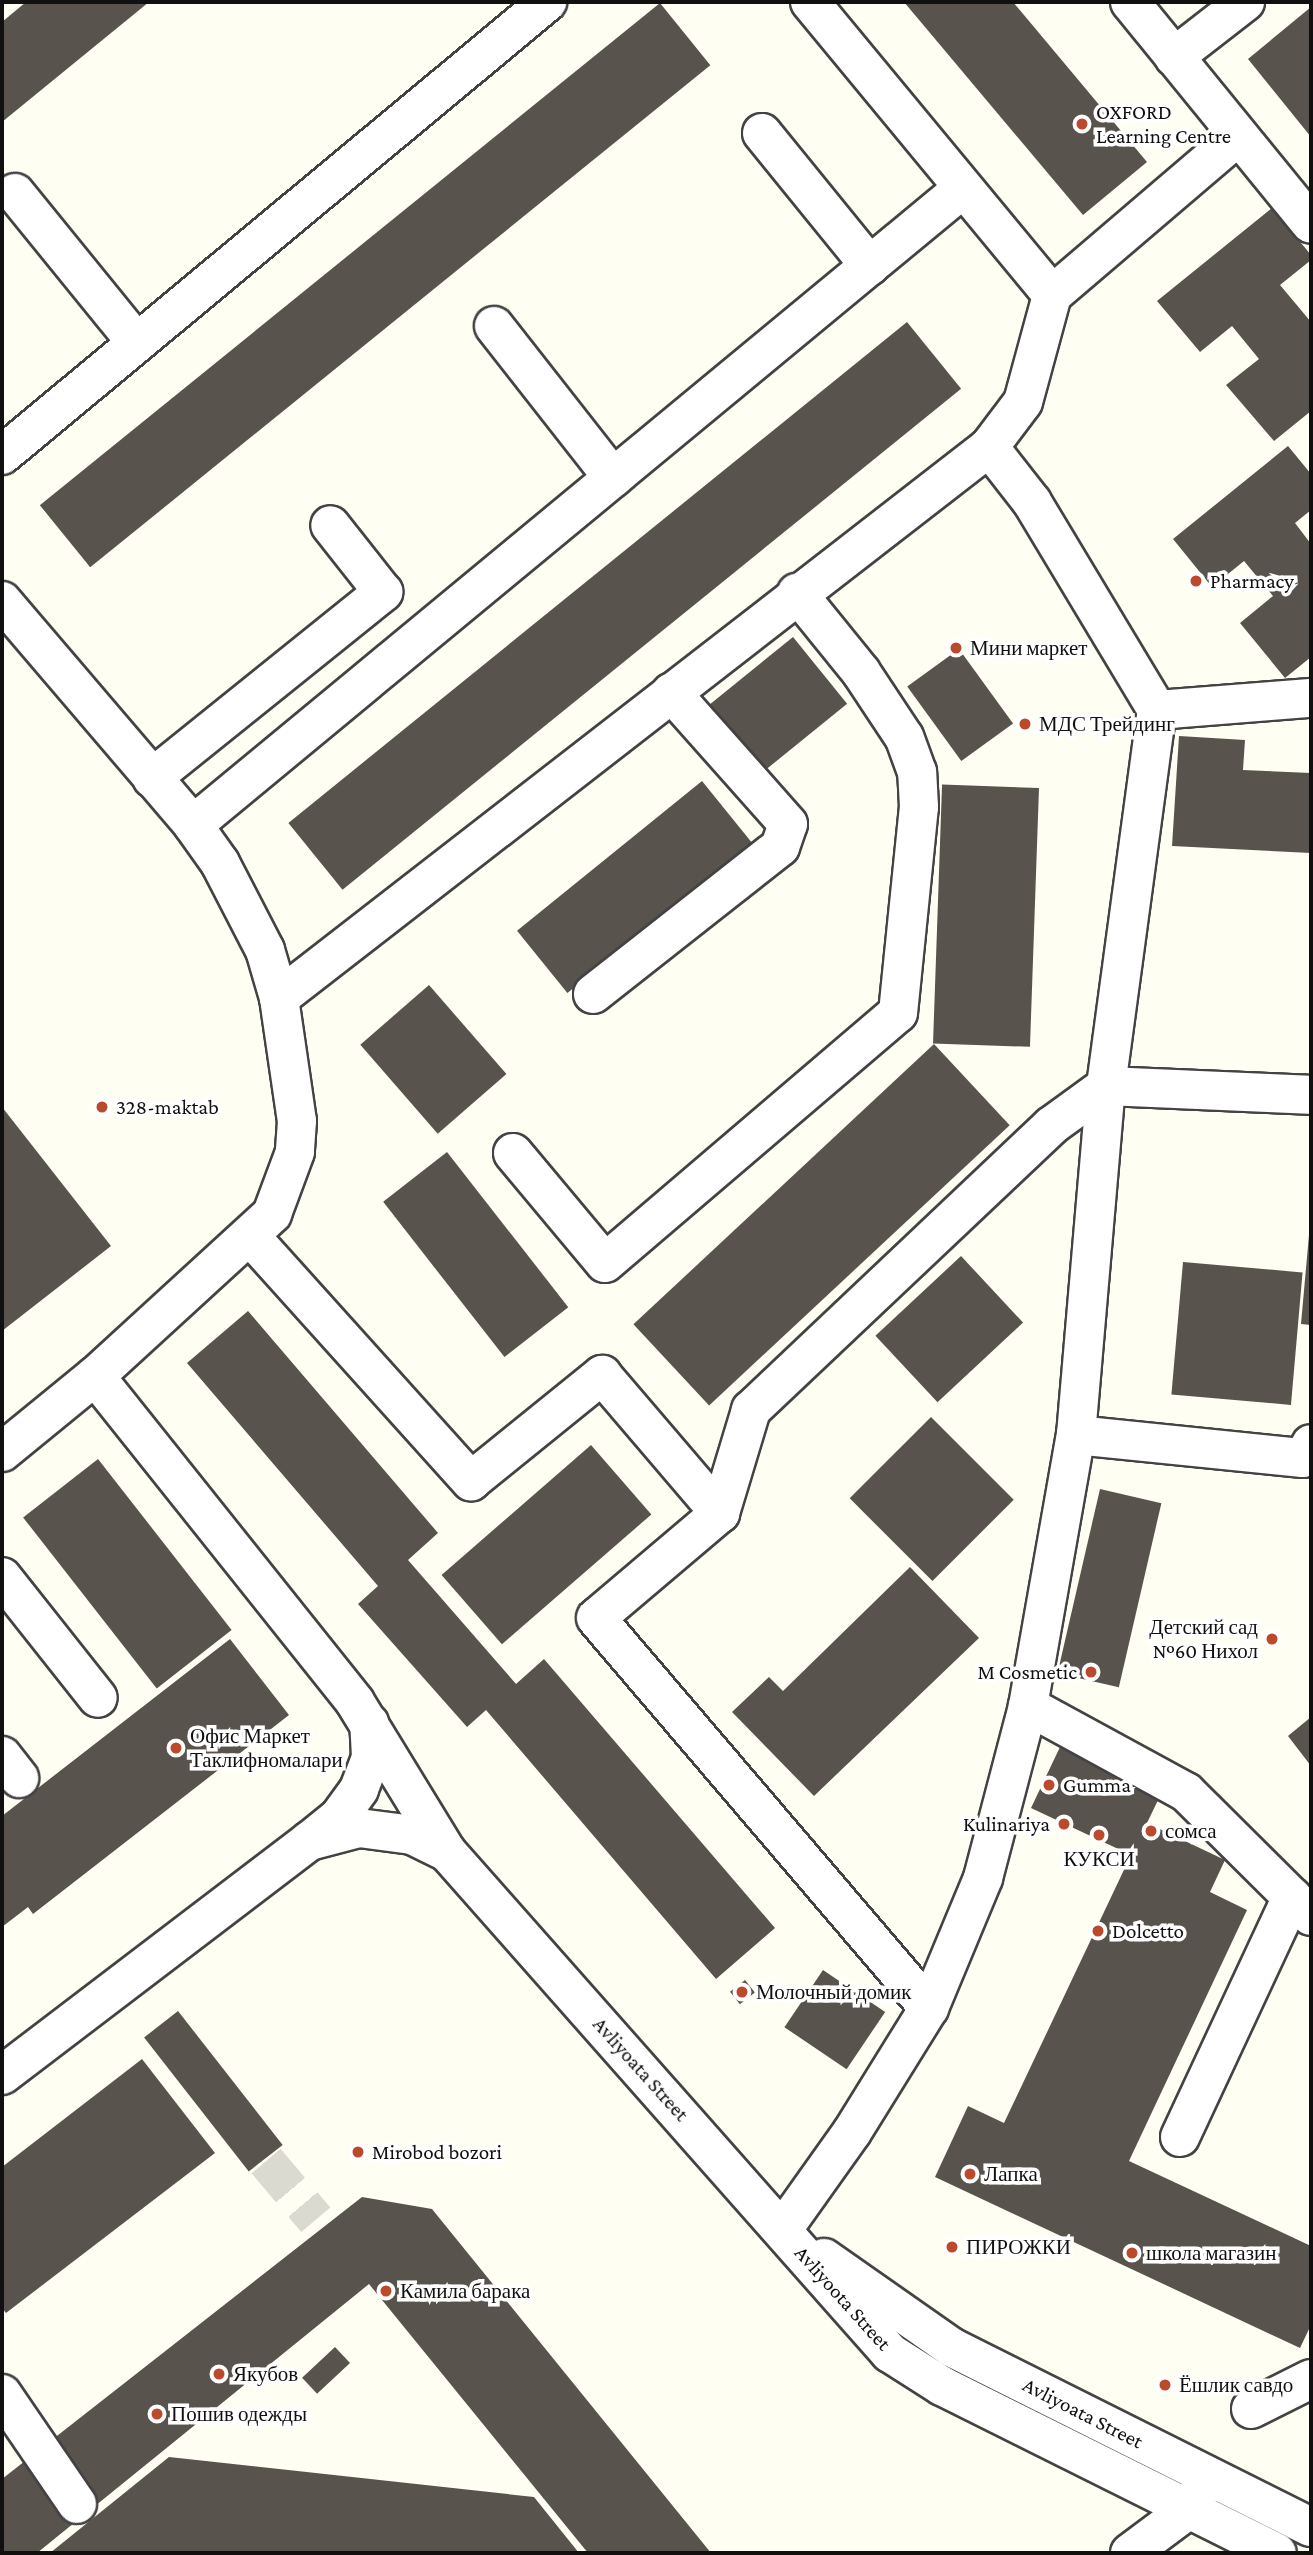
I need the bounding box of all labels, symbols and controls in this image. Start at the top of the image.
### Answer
place label: OXFORD Learning Centre [1096,99,1231,149]
marker: OXFORD Learning Centre [1074,116,1090,132]
place label: Pharmacy [1210,568,1294,594]
marker: Pharmacy [1188,573,1204,589]
place label: Мини маркет [970,635,1087,661]
marker: Мини маркет [948,640,964,656]
place label: МДС Трейдинг [1039,711,1175,737]
marker: МДС Трейдинг [1017,716,1033,732]
place label: 328-maktab [116,1094,219,1120]
marker: 328-maktab [94,1099,110,1115]
place label: Детский сад №60 Нихол [1149,1614,1258,1664]
marker: Детский сад №60 Нихол [1264,1631,1280,1647]
place label: M Cosmetic [977,1659,1077,1685]
marker: M Cosmetic [1083,1664,1099,1680]
place label: Офис Маркет Таклифномалари [190,1723,343,1773]
marker: Офис Маркет Таклифномалари [168,1740,184,1756]
place label: Gumma [1063,1772,1131,1798]
marker: Gumma [1041,1777,1057,1793]
place label: Kulinariya [963,1811,1050,1837]
marker: Kulinariya [1056,1816,1072,1832]
place label: сомса [1165,1818,1217,1844]
marker: сомса [1143,1823,1159,1839]
marker: КУКСИ [1091,1827,1107,1843]
place label: КУКСИ [1063,1846,1135,1872]
place label: Dolcetto [1112,1918,1184,1944]
marker: Dolcetto [1090,1923,1106,1939]
place label: Молочный домик [756,1979,911,2005]
marker: Молочный домик [734,1984,750,2000]
street label: Avliyoata Street [588,2012,694,2126]
place label: Mirobod bozori [372,2139,502,2165]
marker: Mirobod bozori [350,2144,366,2160]
place label: Лапка [984,2161,1038,2187]
marker: Лапка [962,2166,978,2182]
place label: ПИРОЖКИ [966,2234,1071,2260]
marker: ПИРОЖКИ [944,2239,960,2255]
street label: Avliyoota Street [789,2240,897,2356]
place label: школа магазин [1146,2240,1276,2266]
marker: школа магазин [1124,2245,1140,2261]
place label: Камила барака [400,2278,530,2304]
marker: Камила барака [378,2283,394,2299]
place label: Якубов [233,2361,298,2387]
marker: Якубов [211,2366,227,2382]
street label: Avliyoata Street [1019,2372,1147,2454]
place label: Ёшлик савдо [1179,2372,1293,2398]
marker: Ёшлик савдо [1157,2377,1173,2393]
place label: Пошив одежды [171,2401,307,2427]
marker: Пошив одежды [149,2406,165,2422]

